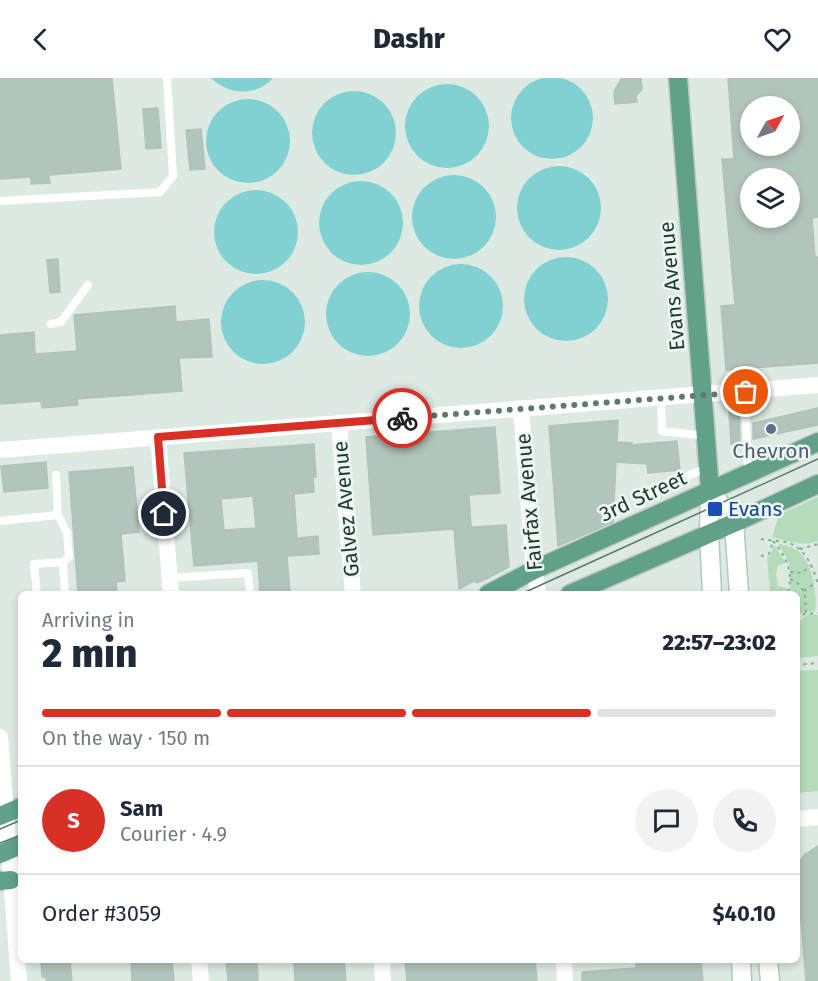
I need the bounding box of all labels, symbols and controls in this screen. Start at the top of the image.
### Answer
icon: back [24,23,57,56]
text: Dashr [373,23,445,55]
icon: heart [761,23,794,56]
north arrow [740,96,800,156]
map controls [740,96,800,228]
button: layers [740,168,800,228]
street label: Evans Avenue [653,220,691,352]
pin [720,366,771,417]
icon: bag [729,375,762,408]
courier [372,388,432,448]
icon: bike [386,402,419,435]
marker: Chevron [764,422,778,436]
street label: Fairfax Avenue [510,432,548,572]
place label: Chevron [732,438,810,464]
street label: Galvez Avenue [327,440,365,578]
street label: 3rd Street [595,464,691,527]
pin [138,488,189,539]
place label: Evans [728,496,783,522]
icon: home [147,497,180,530]
marker: Evans [706,500,724,518]
text: Arriving in [42,608,135,632]
text: 22:57–23:02 [663,629,776,656]
text: 2 min [42,631,138,677]
text: On the way · 150 m [42,726,210,750]
button: chat [635,789,698,852]
button: phone [713,789,776,852]
text: Sam [120,795,163,822]
text: S [67,807,80,834]
text: Courier · 4.9 [120,822,227,846]
text: Order #3059 [42,900,161,927]
text: $40.10 [712,900,776,927]

